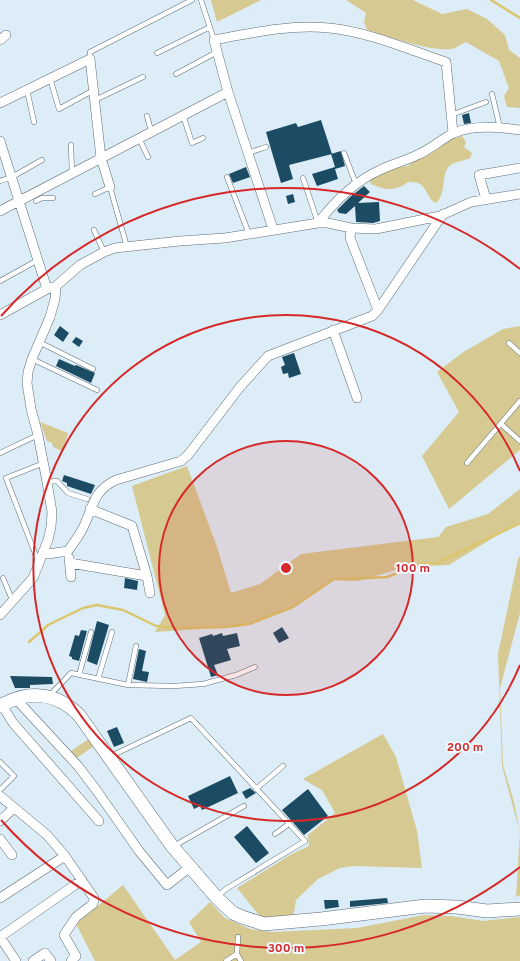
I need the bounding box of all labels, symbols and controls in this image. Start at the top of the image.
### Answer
centre of rings [279,561,293,575]
text: 100 m [396,561,430,577]
text: 200 m [447,740,483,756]
text: 300 m [268,941,304,957]

